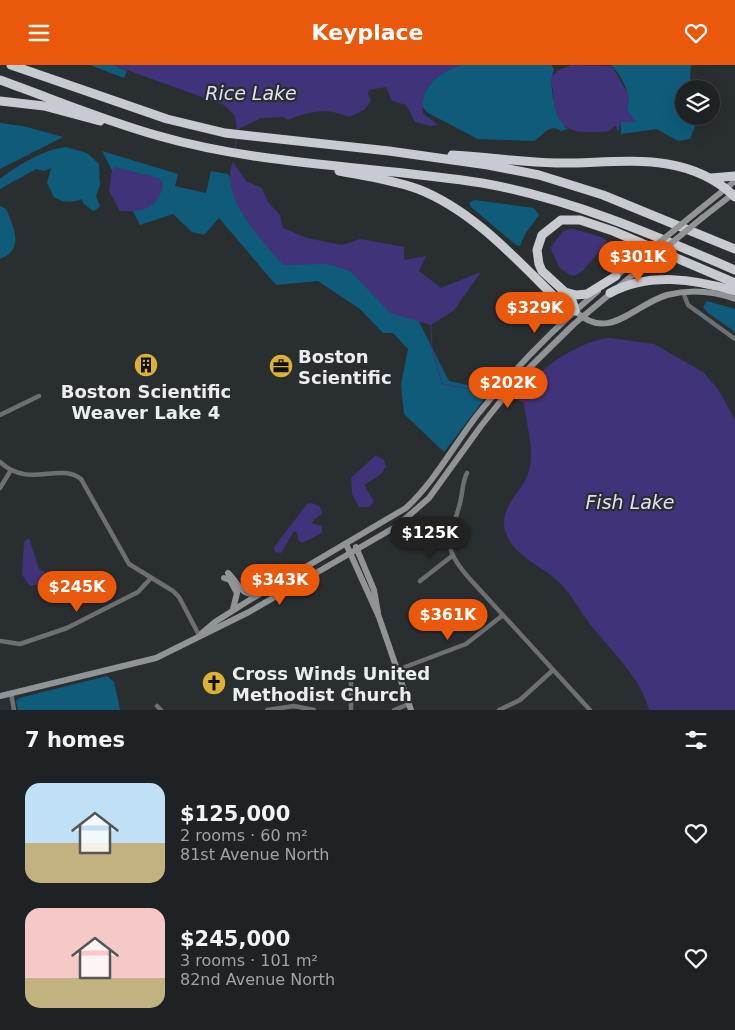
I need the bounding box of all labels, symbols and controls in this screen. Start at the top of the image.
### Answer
icon: menu [25,19,53,47]
icon: heart [682,19,710,47]
text: Keyplace [311,20,424,45]
map controls [675,80,720,125]
button: layers [675,80,720,125]
water label: Rice Lake [205,82,297,104]
pin: $301K [603,241,673,283]
text: $301K [610,247,666,266]
pin: $329K [500,291,570,334]
text: $329K [507,298,563,317]
place label: Boston Scientific [298,346,392,388]
building icon: Boston Scientific Weaver Lake 4 [133,352,159,378]
office icon: Boston Scientific [268,353,294,379]
pin: $202K [473,367,543,409]
text: $202K [480,373,536,392]
place label: Boston Scientific Weaver Lake 4 [61,381,231,423]
water label: Fish Lake [585,491,675,513]
pin: $125K [395,517,465,559]
text: $125K [402,523,458,542]
pin: $343K [245,563,315,606]
text: $343K [252,570,308,589]
pin: $245K [42,571,112,613]
text: $245K [49,577,105,596]
pin: $361K [413,599,483,641]
text: $361K [420,605,476,624]
place label: Cross Winds United Methodist Church [232,663,430,705]
church icon: Cross Winds United Methodist Church [201,670,227,696]
icon: filters [682,726,710,754]
text: 7 homes [25,728,125,752]
text: $125,000 [180,802,290,826]
icon: home [65,803,125,863]
icon: heart [682,819,710,847]
text: 2 rooms · 60 m² [180,826,308,845]
text: 81st Avenue North [180,845,329,864]
text: $245,000 [180,927,290,951]
icon: home [65,928,125,988]
icon: heart [682,944,710,972]
text: 3 rooms · 101 m² [180,951,318,970]
text: 82nd Avenue North [180,970,335,989]

